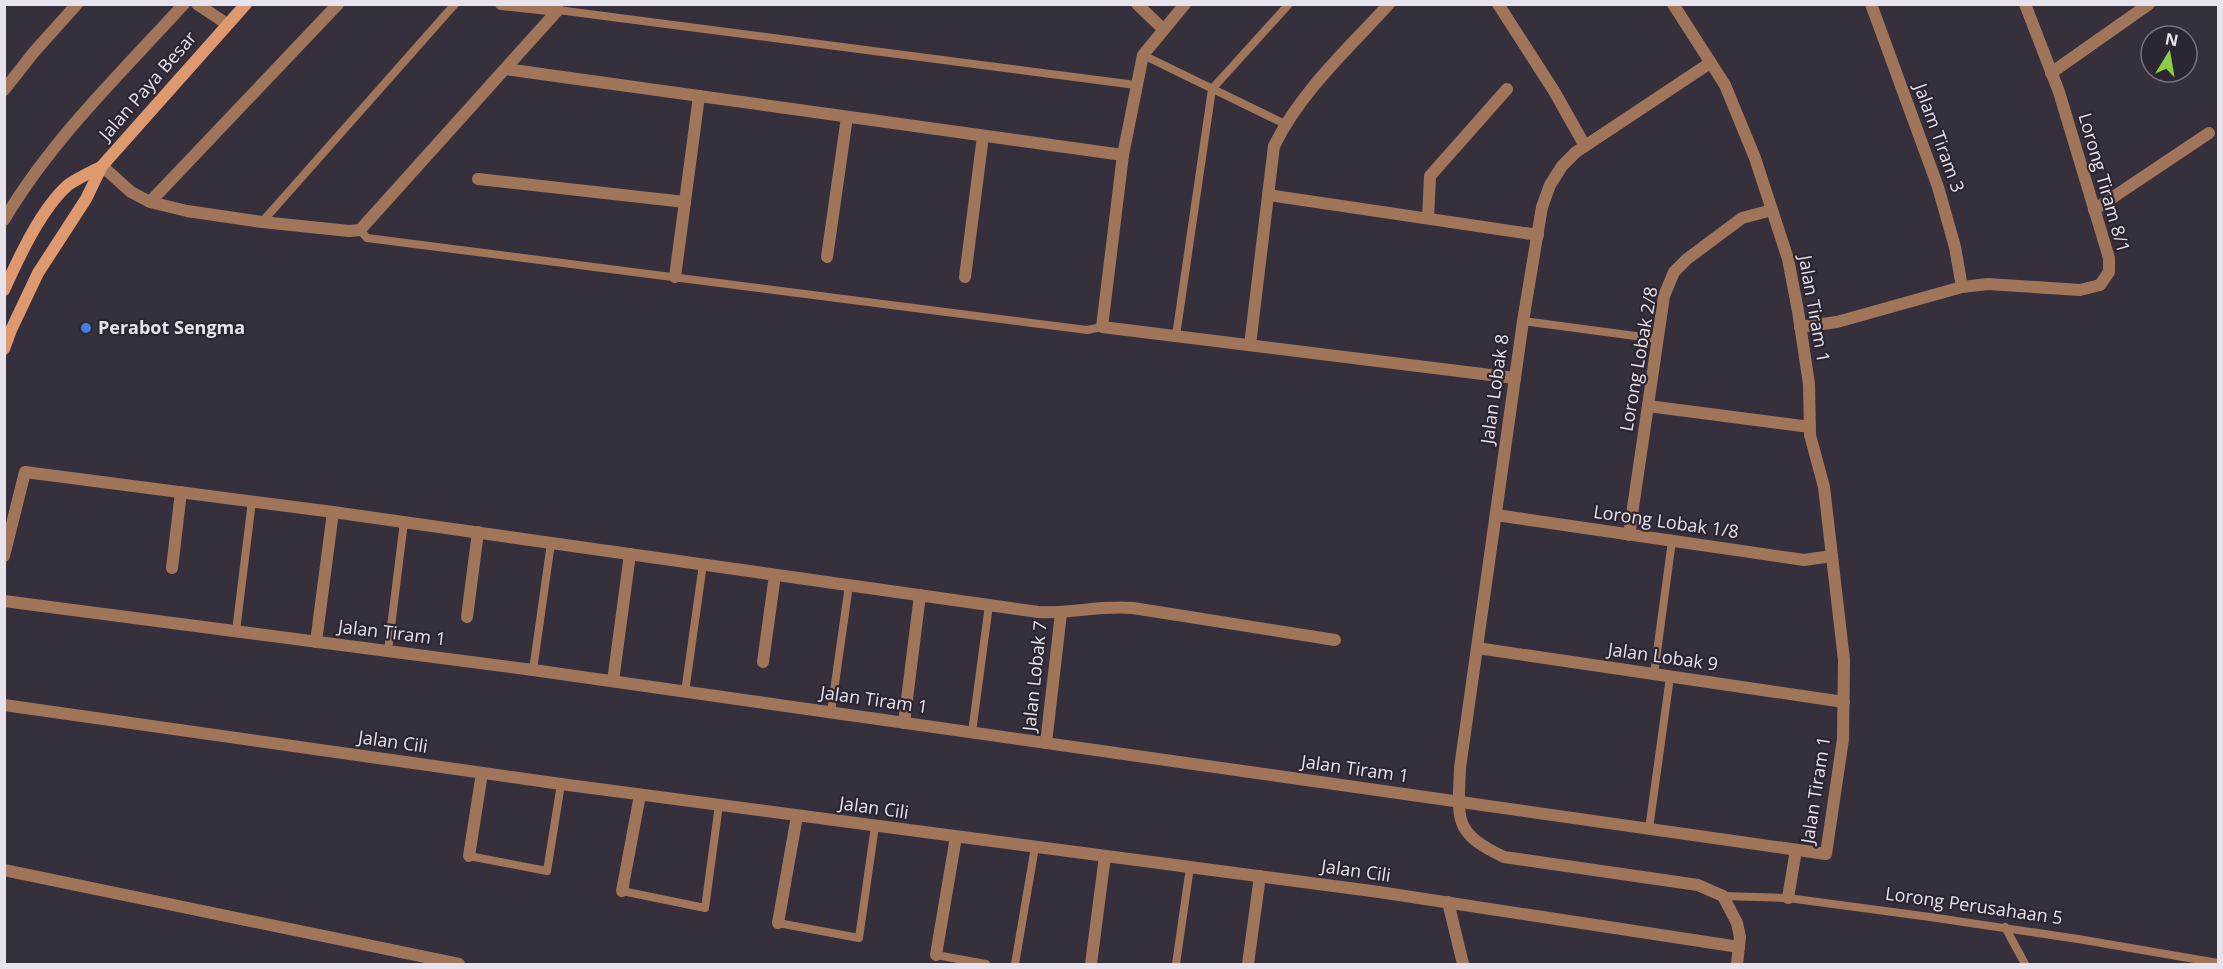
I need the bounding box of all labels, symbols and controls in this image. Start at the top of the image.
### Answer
north arrow [2139,24,2199,84]
street label: Jalan Paya Besar [92,25,202,147]
text: N [2163,27,2180,51]
street label: Jalam Tiram 3 [1908,78,1971,195]
street label: Lorong Tiram 8/1 [2074,110,2136,255]
street label: Jalan Tiram 1 [1793,251,1836,364]
street label: Lorong Lobak 2/8 [1613,285,1663,433]
place label: Perabot Sengma [98,315,245,339]
marker: Perabot Sengma [79,321,93,335]
street label: Jalan Lobak 8 [1474,332,1514,447]
street label: Lorong Lobak 1/8 [1592,499,1740,543]
street label: Jalan Tiram 1 [335,613,447,651]
street label: Jalan Lobak 7 [1016,620,1052,734]
street label: Jalan Lobak 9 [1605,636,1720,676]
street label: Jalan Tiram 1 [817,679,930,718]
street label: Jalan Cili [355,724,430,758]
street label: Jalan Tiram 1 [1794,734,1835,847]
street label: Jalan Tiram 1 [1298,748,1411,787]
street label: Jalan Cili [836,790,911,824]
street label: Jalan Cili [1318,853,1393,887]
street label: Lorong Perusahaan 5 [1884,881,2064,929]

